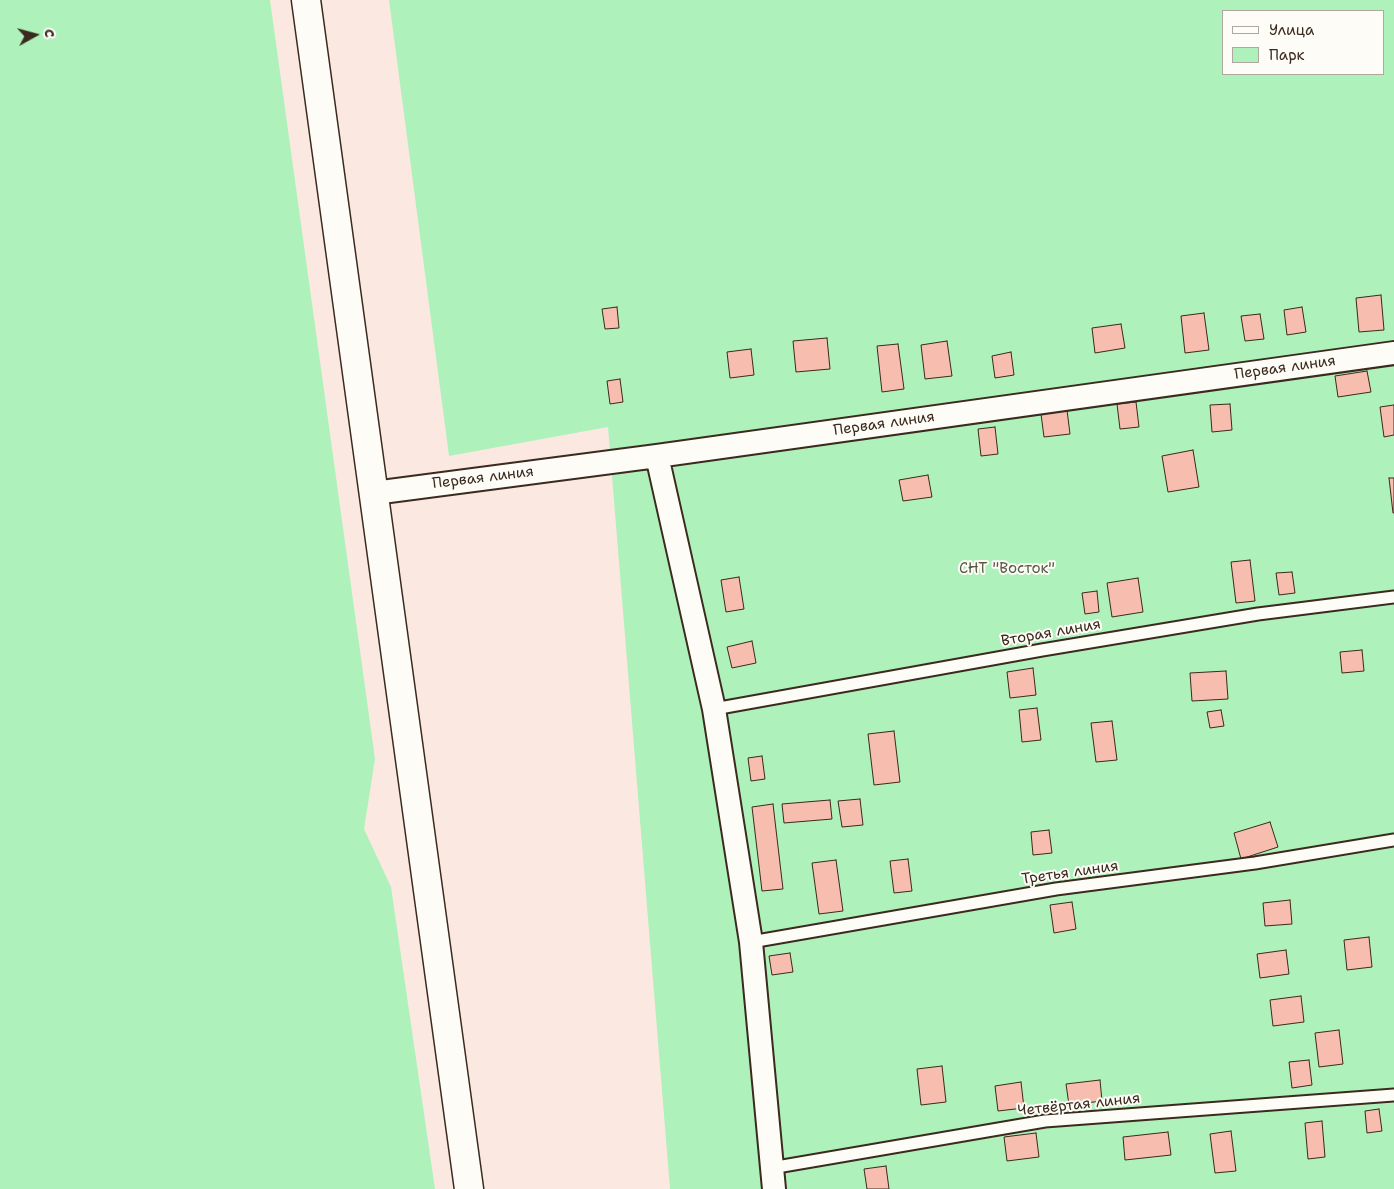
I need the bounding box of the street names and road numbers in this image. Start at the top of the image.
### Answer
street label: Первая линия [1233,352,1337,384]
street label: Первая линия [832,408,936,440]
street label: Первая линия [431,463,535,493]
street label: Вторая линия [1000,615,1102,651]
street label: Третья линия [1020,857,1120,889]
street label: Четвёртая линия [1017,1090,1141,1120]

